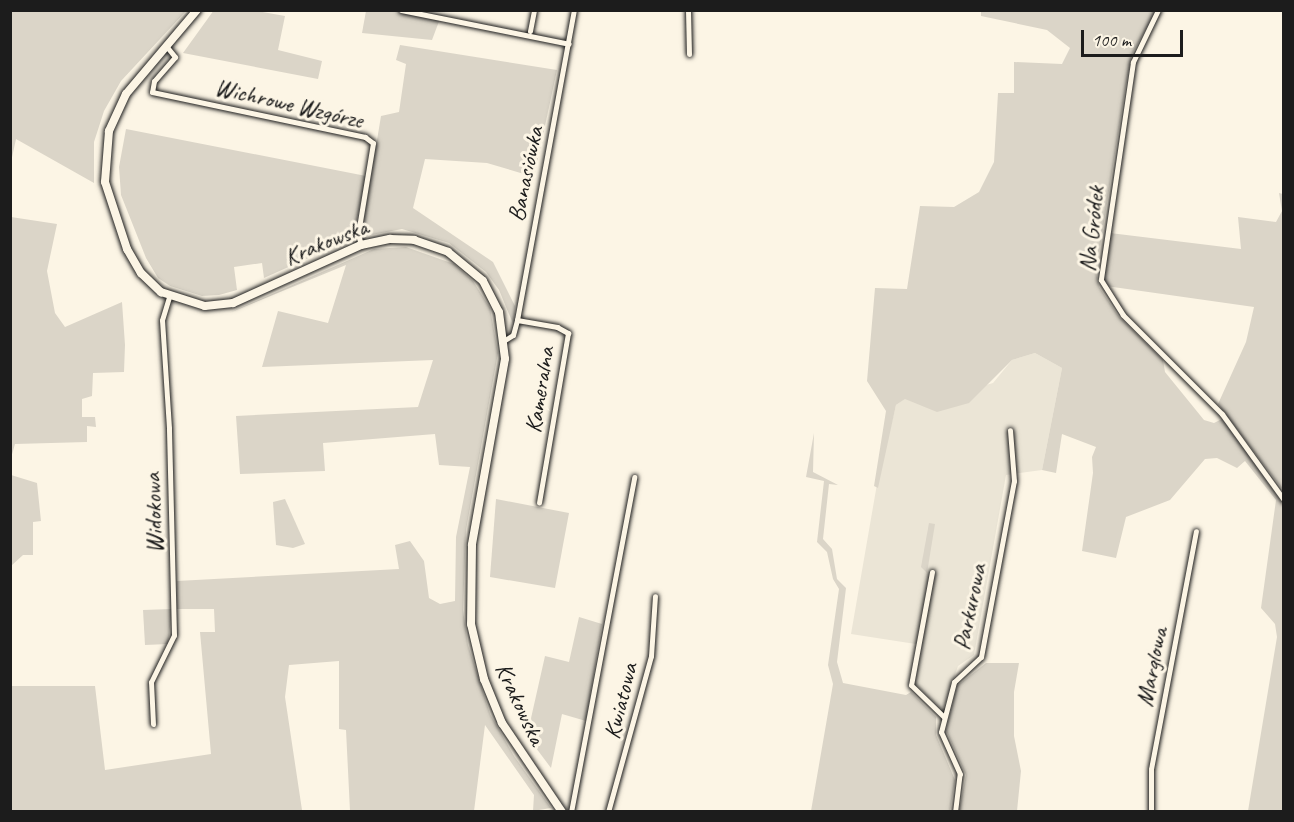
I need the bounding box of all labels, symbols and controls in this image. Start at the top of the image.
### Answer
scale bar [1084,18,1186,56]
text: 100 m [1092,29,1131,51]
street label: Wichrowe Wzgórze [212,73,366,135]
street label: Banasiówka [502,124,550,224]
street label: Na Gródek [1073,185,1111,273]
street label: Krakowska [280,212,372,272]
street label: Kameralna [519,345,561,435]
street label: Widokowa [138,472,170,554]
street label: Parkurowa [947,561,993,653]
street label: Marglowa [1130,625,1174,709]
street label: Krakowska [488,658,552,750]
street label: Kwiatowa [598,660,644,742]

